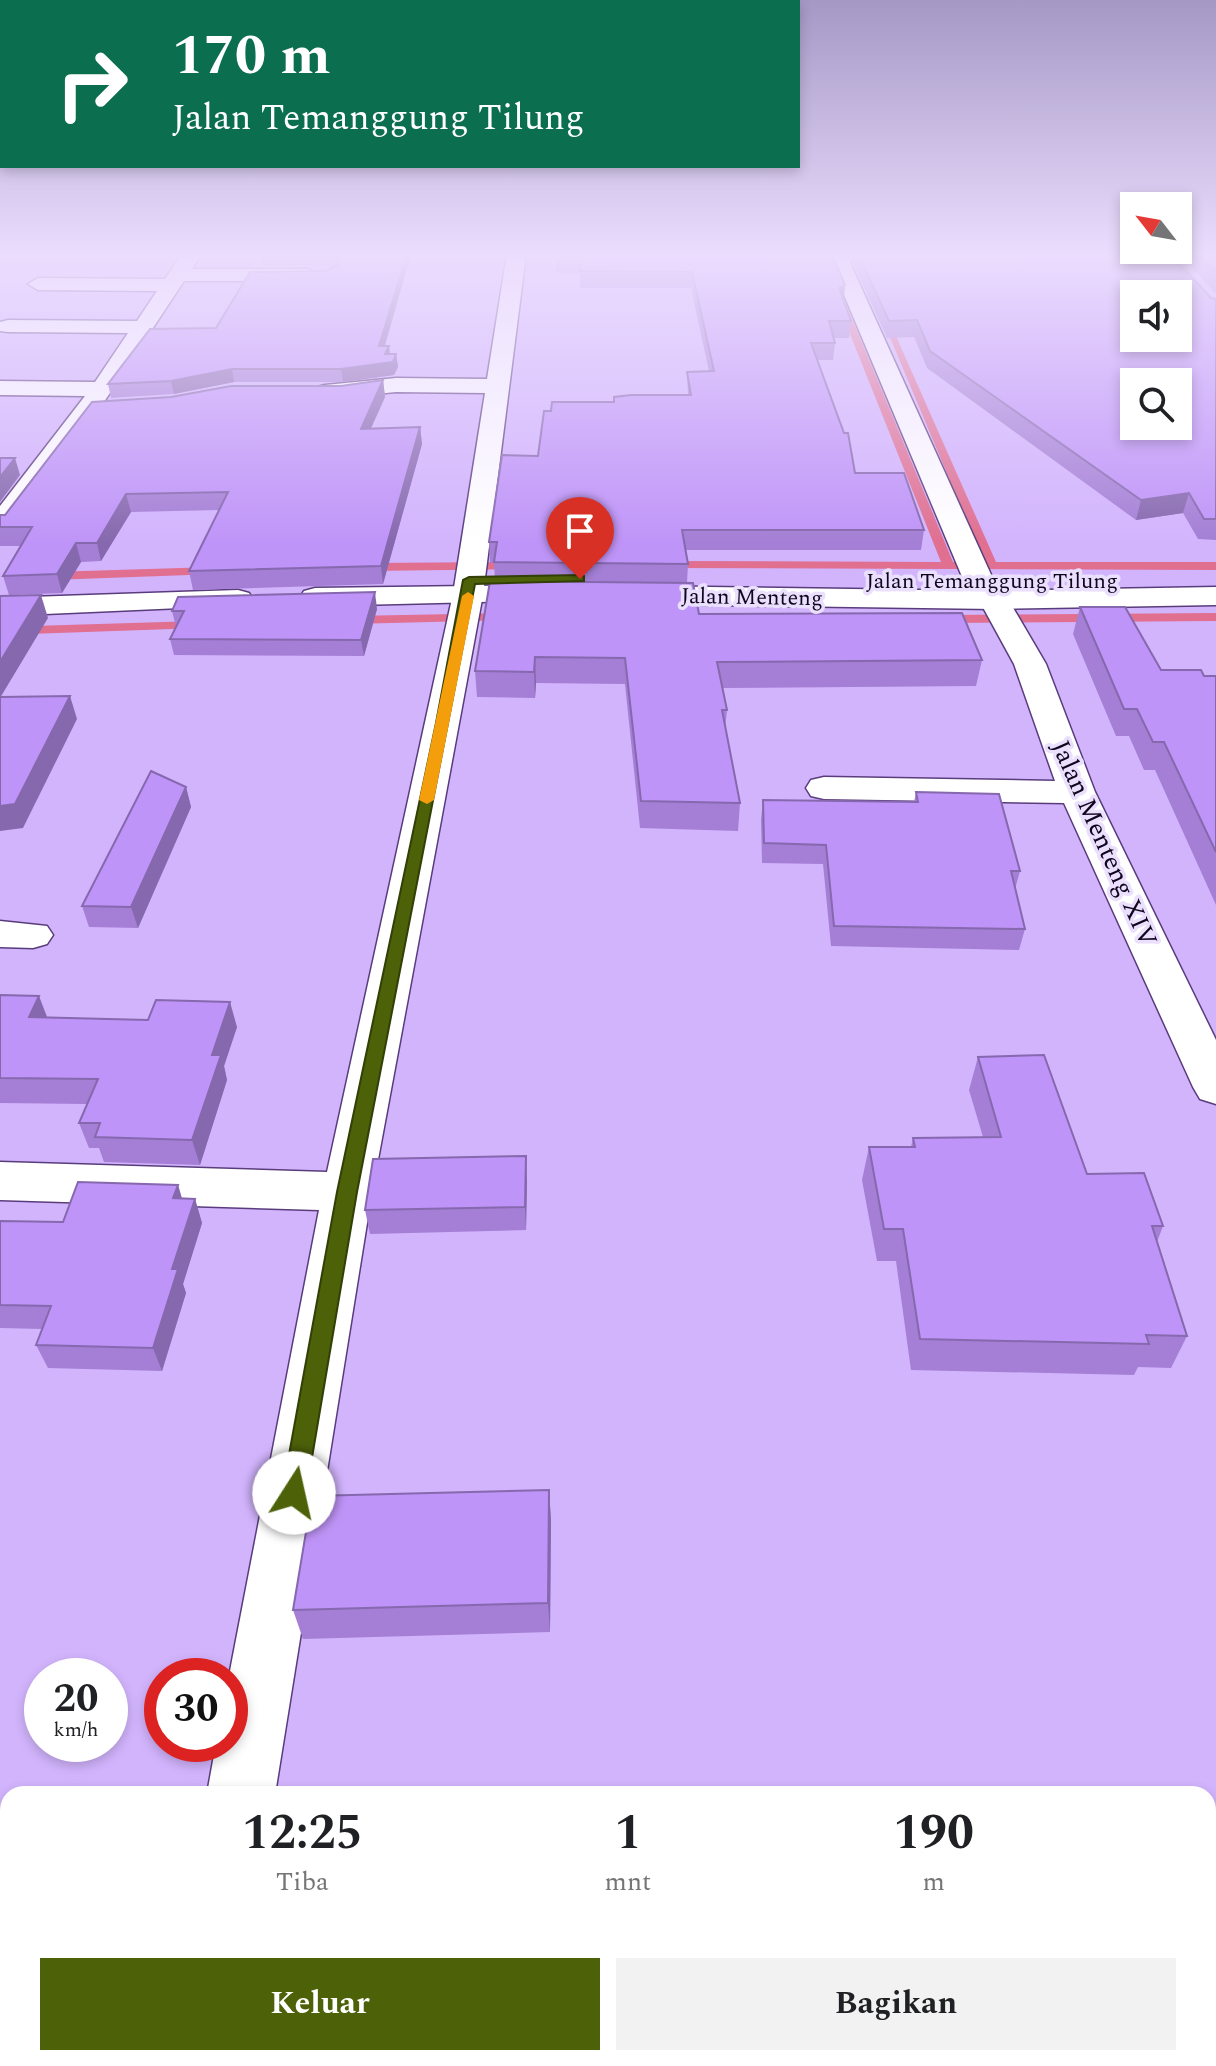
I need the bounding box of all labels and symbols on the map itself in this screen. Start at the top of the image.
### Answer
north arrow [1120,192,1192,264]
pin [546,497,614,579]
street label: Jalan Temanggung Tilung [866,565,1118,598]
street label: Jalan Menteng [681,580,823,615]
street label: Jalan Menteng XIV [1041,734,1168,953]
position arrow [252,1451,336,1535]
speed limit sign: 30 [144,1658,248,1762]

